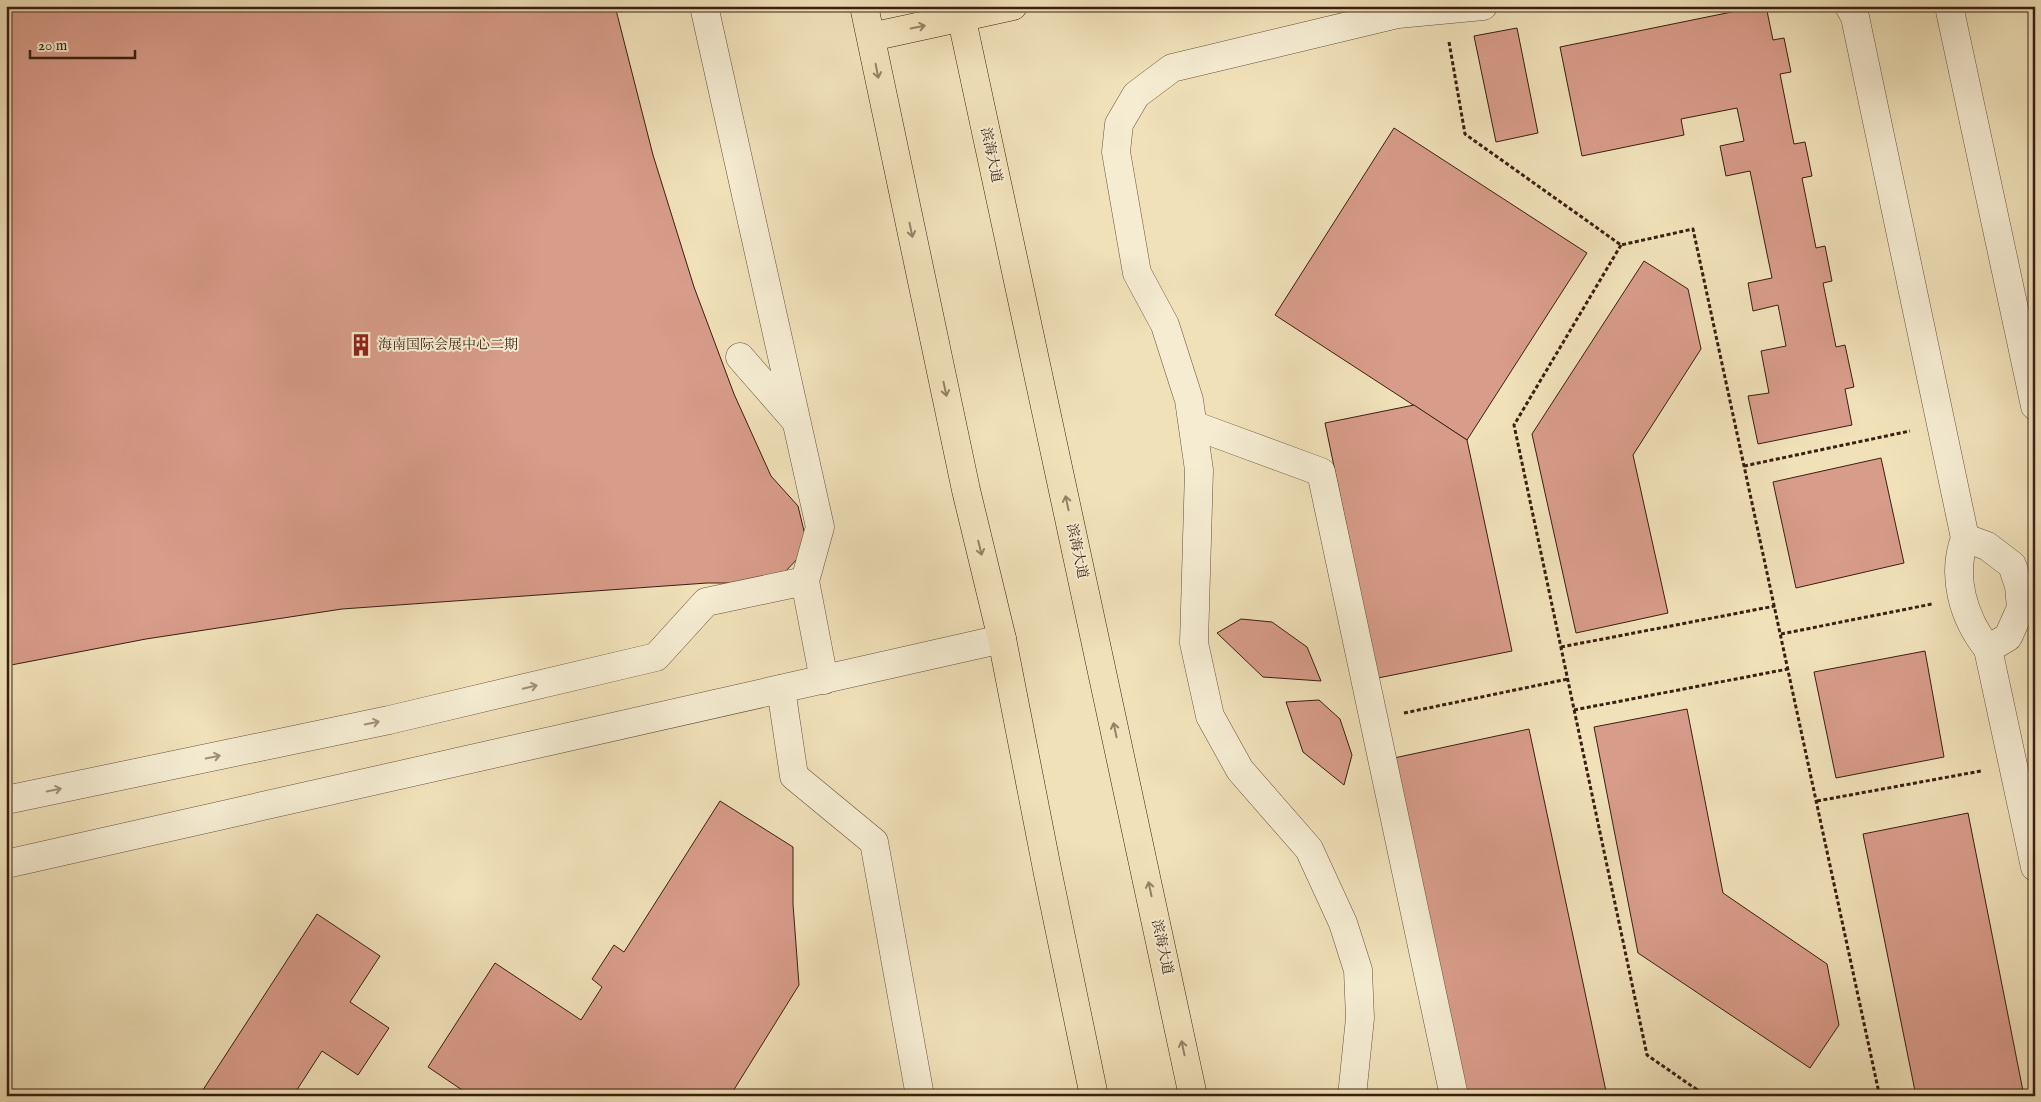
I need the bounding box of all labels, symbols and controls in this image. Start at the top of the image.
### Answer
one-way arrow [910,22,926,31]
scale bar [30,28,135,60]
text: 20 m [38,36,68,55]
one-way arrow [873,63,882,79]
street label: 滨海大道 [976,126,1006,184]
one-way arrow [906,222,916,238]
building icon: 海南国际会展中心二期 [348,332,374,358]
place label: 海南国际会展中心二期 [378,336,518,354]
one-way arrow [940,381,950,397]
one-way arrow [1062,495,1071,511]
street label: 滨海大道 [1062,522,1092,580]
one-way arrow [976,539,985,555]
one-way arrow [522,682,538,691]
one-way arrow [364,718,380,727]
one-way arrow [1110,723,1120,739]
one-way arrow [205,751,221,761]
one-way arrow [46,785,62,794]
one-way arrow [1144,882,1154,898]
street label: 滨海大道 [1147,918,1177,976]
one-way arrow [1178,1040,1187,1056]

